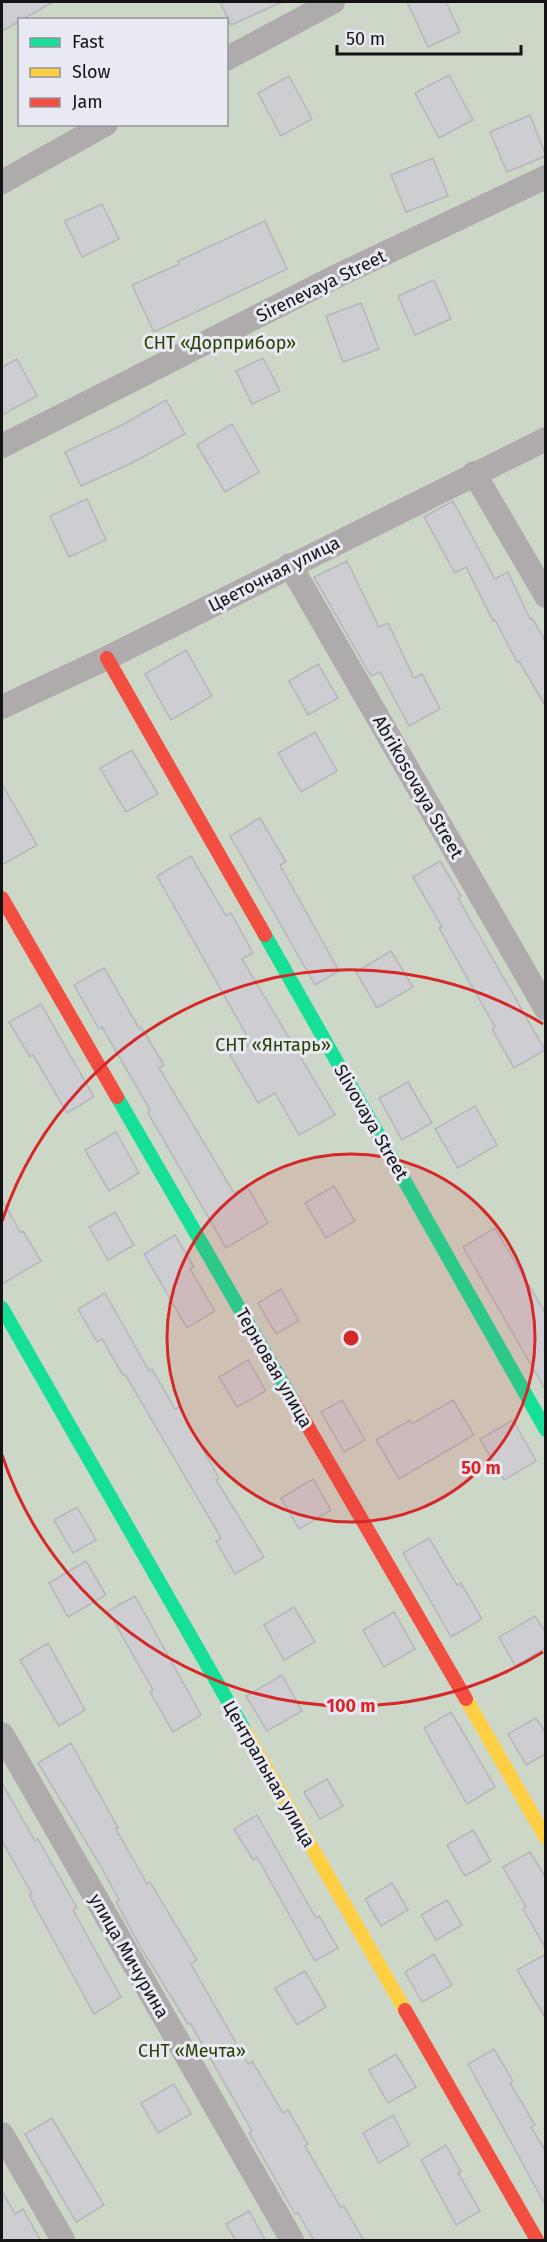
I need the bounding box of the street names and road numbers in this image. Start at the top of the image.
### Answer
street label: Sirenevaya Street [253,245,390,327]
street label: Цветочная улица [204,531,344,617]
street label: Abrikosovaya Street [368,712,468,863]
street label: Slivovaya Street [329,1060,413,1184]
street label: Терновая улица [231,1304,317,1432]
street label: Центральная улица [218,1697,320,1851]
street label: улица Мичурина [84,1890,174,2022]

